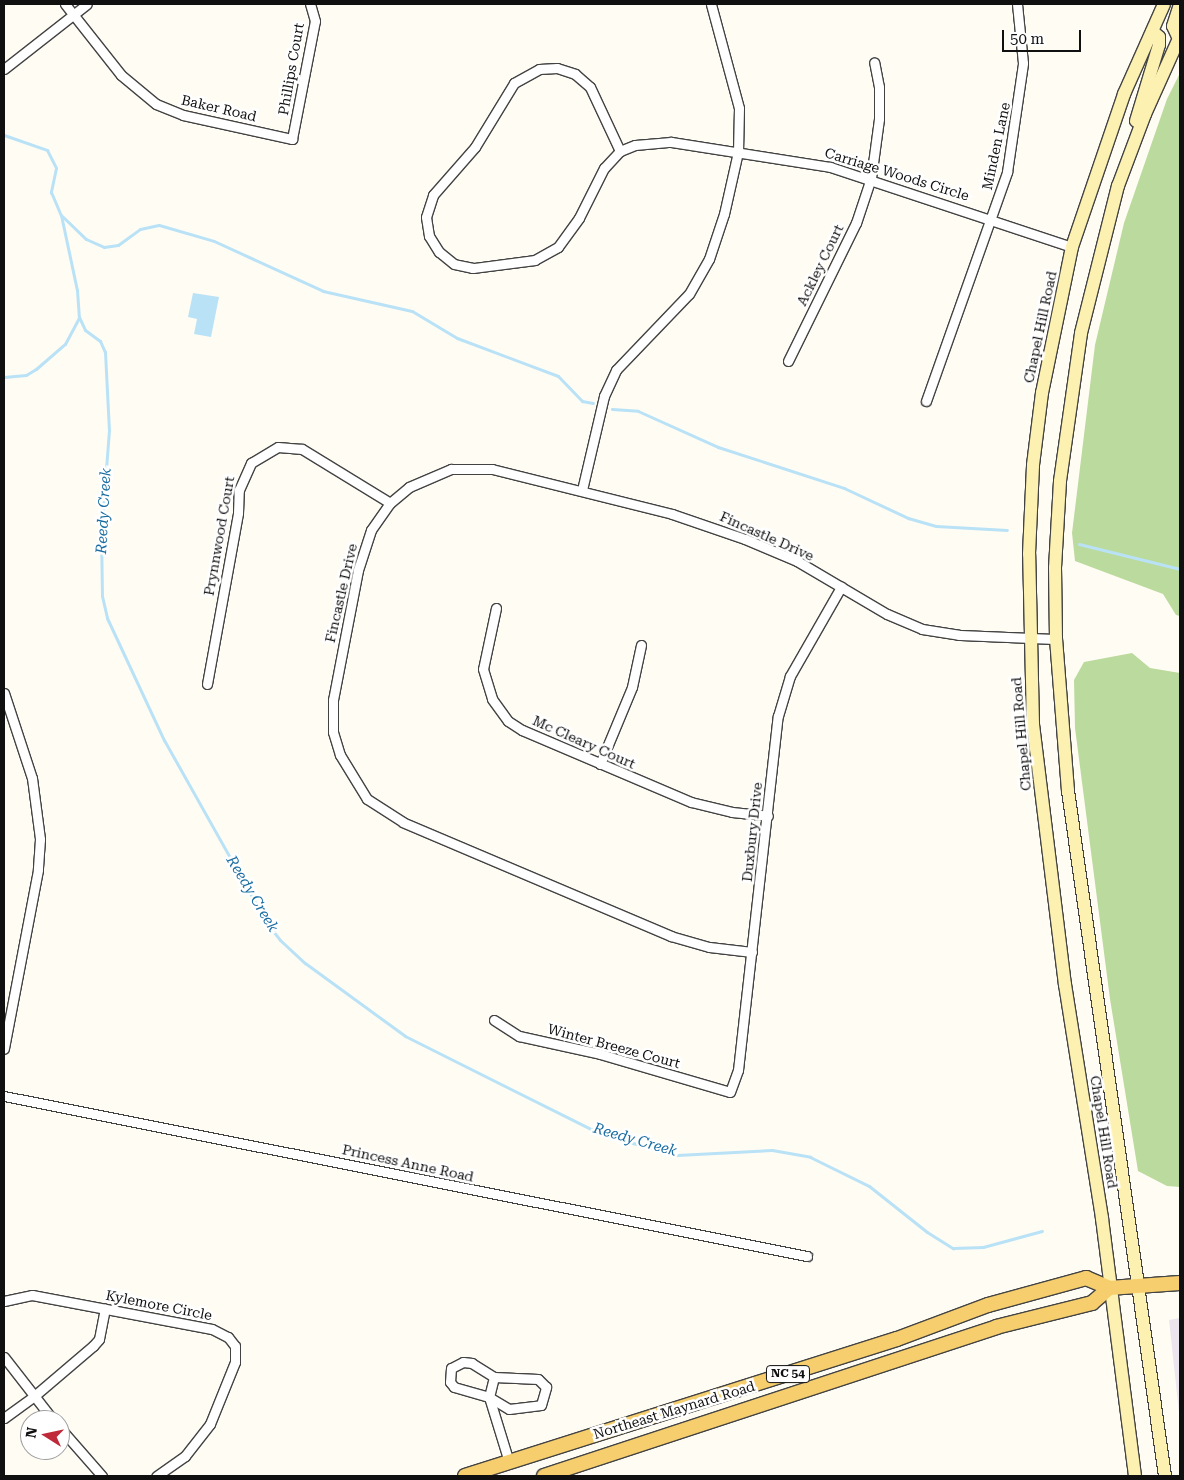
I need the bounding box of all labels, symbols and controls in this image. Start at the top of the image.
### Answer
scale bar [1004,20,1083,52]
street label: Phillips Court [275,21,307,117]
text: 50 m [1010,30,1044,48]
street label: Baker Road [180,91,258,125]
street label: Minden Lane [979,101,1013,191]
street label: Carriage Woods Circle [823,144,971,204]
street label: Ackley Court [793,222,847,308]
street label: Chapel Hill Road [1020,270,1060,384]
water label: Reedy Creek [93,468,115,554]
street label: Prynnwood Court [200,475,238,597]
street label: Fincastle Drive [717,508,817,564]
street label: Fincastle Drive [321,542,361,644]
street label: Chapel Hill Road [1008,677,1034,791]
street label: Mc Cleary Court [530,712,638,772]
street label: Duxbury Drive [738,781,766,883]
water label: Reedy Creek [222,853,282,935]
street label: Winter Breeze Court [546,1020,682,1072]
street label: Chapel Hill Road [1087,1074,1121,1190]
water label: Reedy Creek [591,1120,679,1160]
street label: Princess Anne Road [341,1141,475,1185]
street label: Kylemore Circle [104,1286,214,1324]
road number: NC 54 [766,1365,810,1384]
street label: Northeast Maynard Road [591,1377,757,1443]
north arrow [20,1410,70,1460]
text: N [22,1426,40,1439]

